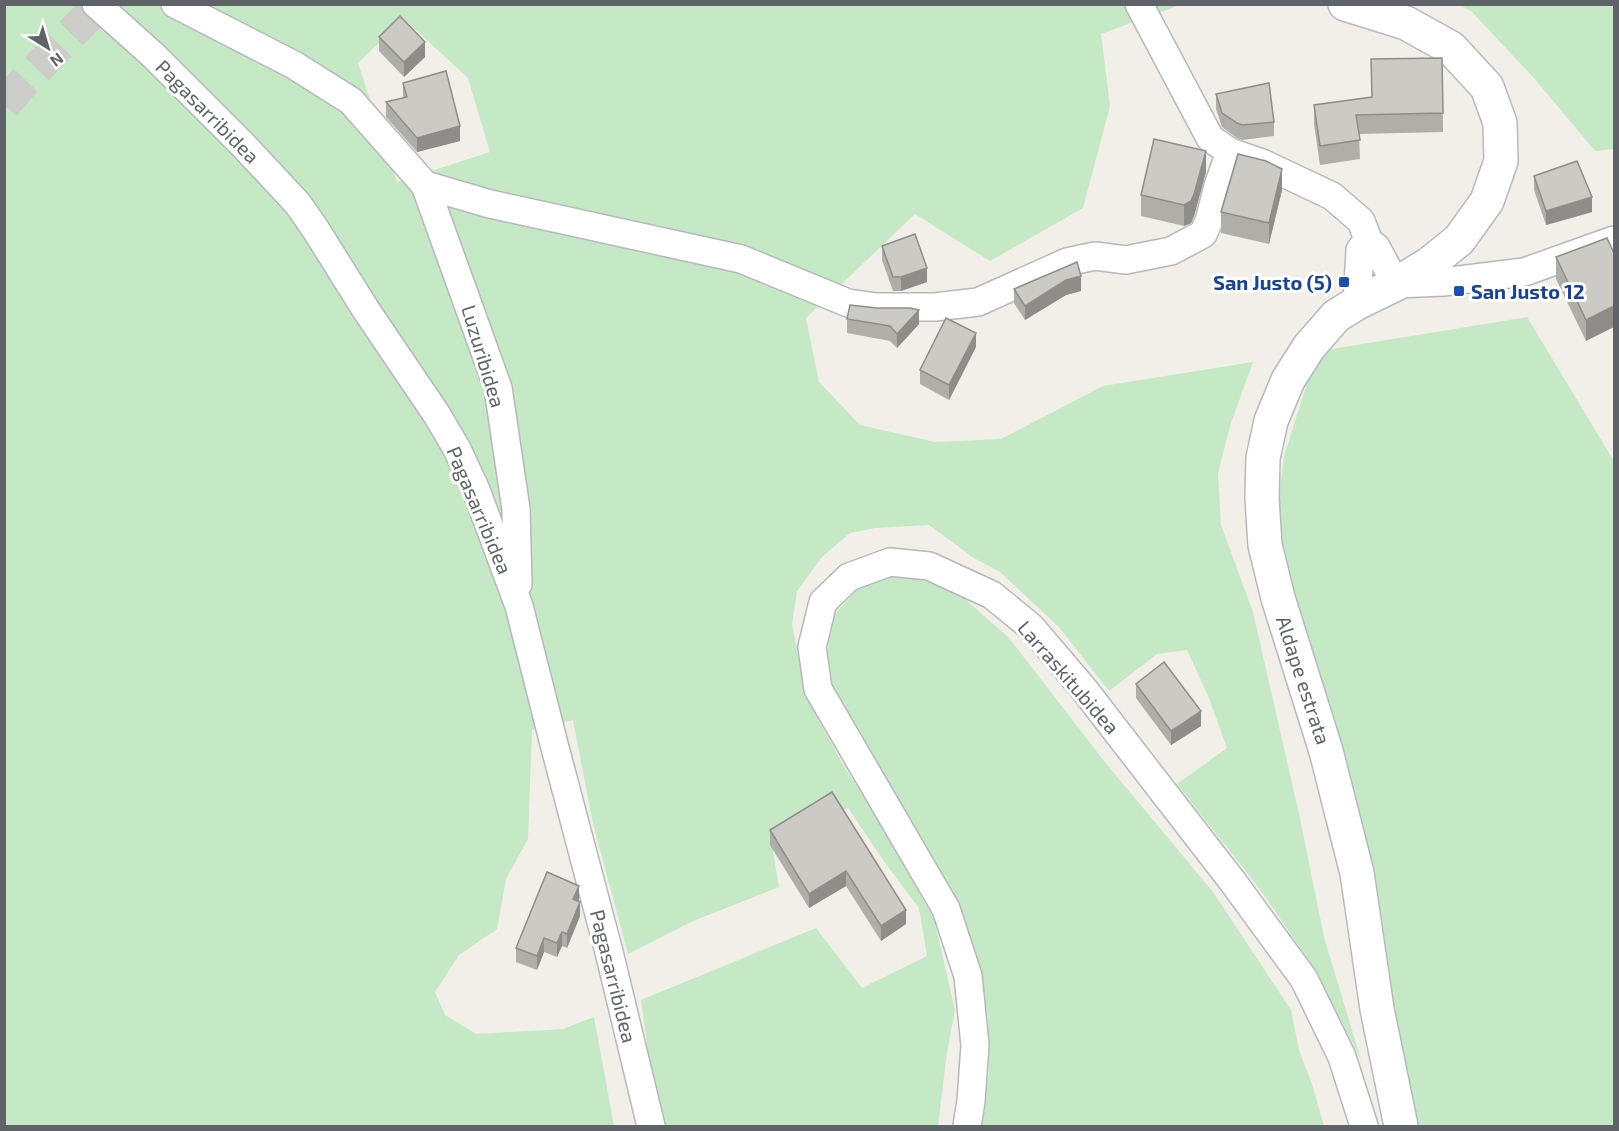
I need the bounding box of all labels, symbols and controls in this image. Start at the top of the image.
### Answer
north arrow [18,18,78,78]
text: N [47,49,68,71]
street label: Pagasarribidea [151,54,265,168]
place label: San Justo (5) [1213,270,1332,294]
marker: San Justo (5) [1337,275,1351,289]
place label: San Justo 12 [1471,279,1585,303]
marker: San Justo 12 [1452,284,1466,298]
street label: Luzuribidea [457,302,511,410]
street label: Pagasarribidea [442,443,518,577]
street label: Aldape estrata [1272,613,1336,747]
street label: Larraskitubidea [1013,615,1125,739]
street label: Pagasarribidea [586,907,642,1045]

